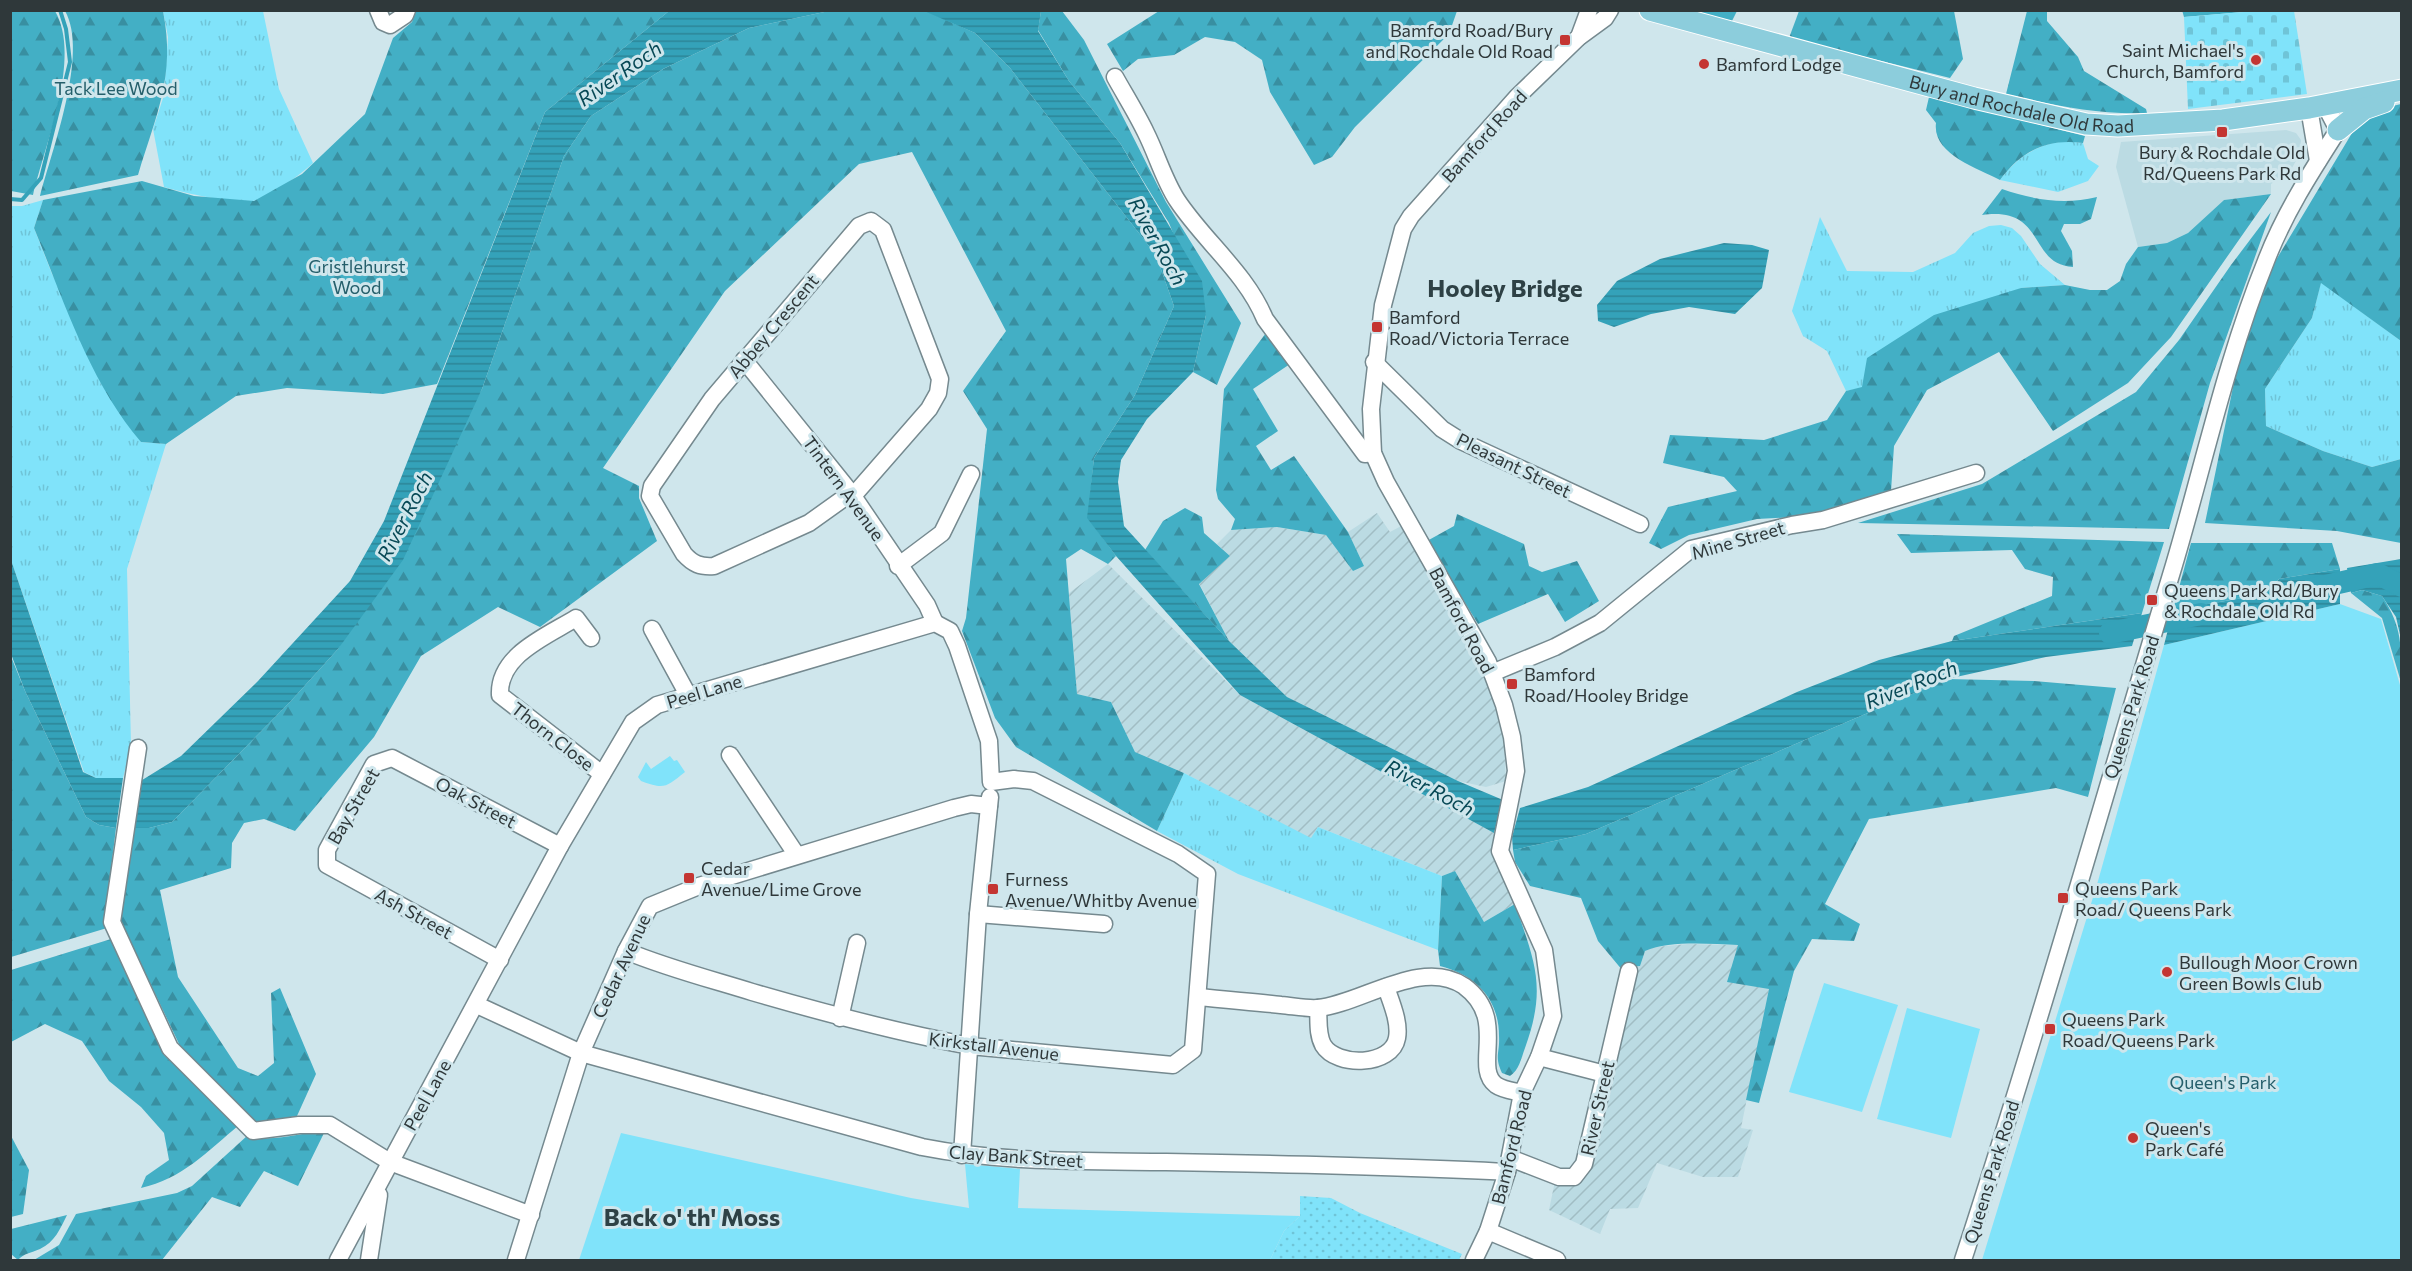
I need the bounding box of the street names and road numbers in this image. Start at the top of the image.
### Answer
street label: Bury and Rochdale Old Road [1907,70,2135,137]
street label: Bamford Road [1437,85,1531,187]
street label: Abbey Crescent [723,270,823,382]
street label: Pleasant Street [1453,428,1575,502]
street label: Tintern Avenue [799,431,889,545]
street label: Mine Street [1689,516,1787,564]
street label: Bamford Road [1425,563,1499,677]
street label: Queens Park Road [2099,633,2163,781]
street label: Peel Lane [664,669,744,713]
street label: Thorn Close [507,697,599,775]
street label: Bay Street [322,764,384,848]
street label: Oak Street [432,772,520,832]
street label: Ash Street [371,883,457,943]
street label: Cedar Avenue [587,910,655,1022]
street label: Kirkstall Avenue [928,1027,1060,1065]
street label: Peel Lane [399,1056,455,1134]
street label: River Street [1575,1058,1619,1158]
street label: Bamford Road [1486,1088,1536,1206]
street label: Queens Park Road [1959,1098,2023,1246]
street label: Clay Bank Street [948,1140,1084,1172]

